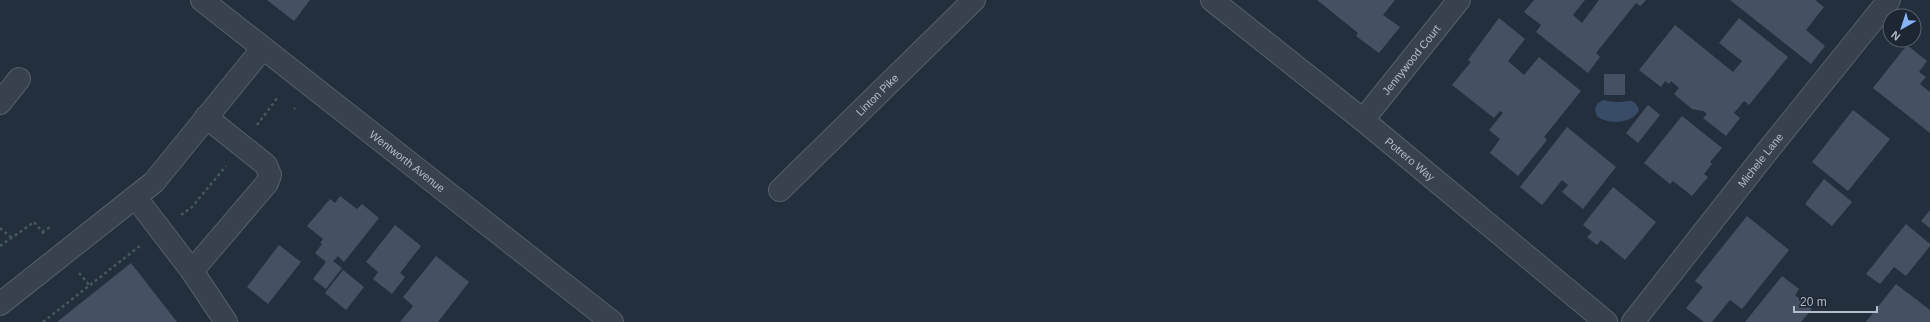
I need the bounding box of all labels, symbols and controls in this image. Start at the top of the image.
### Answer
north arrow [1882,8,1922,48]
street label: Jennywood Court [1380,23,1443,97]
text: N [1889,29,1903,43]
street label: Linton Pike [853,71,901,118]
street label: Wentworth Avenue [367,128,447,194]
street label: Michele Lane [1735,131,1785,190]
street label: Potrero Way [1383,135,1438,183]
scale bar [1794,288,1877,314]
text: 20 m [1800,295,1827,309]

